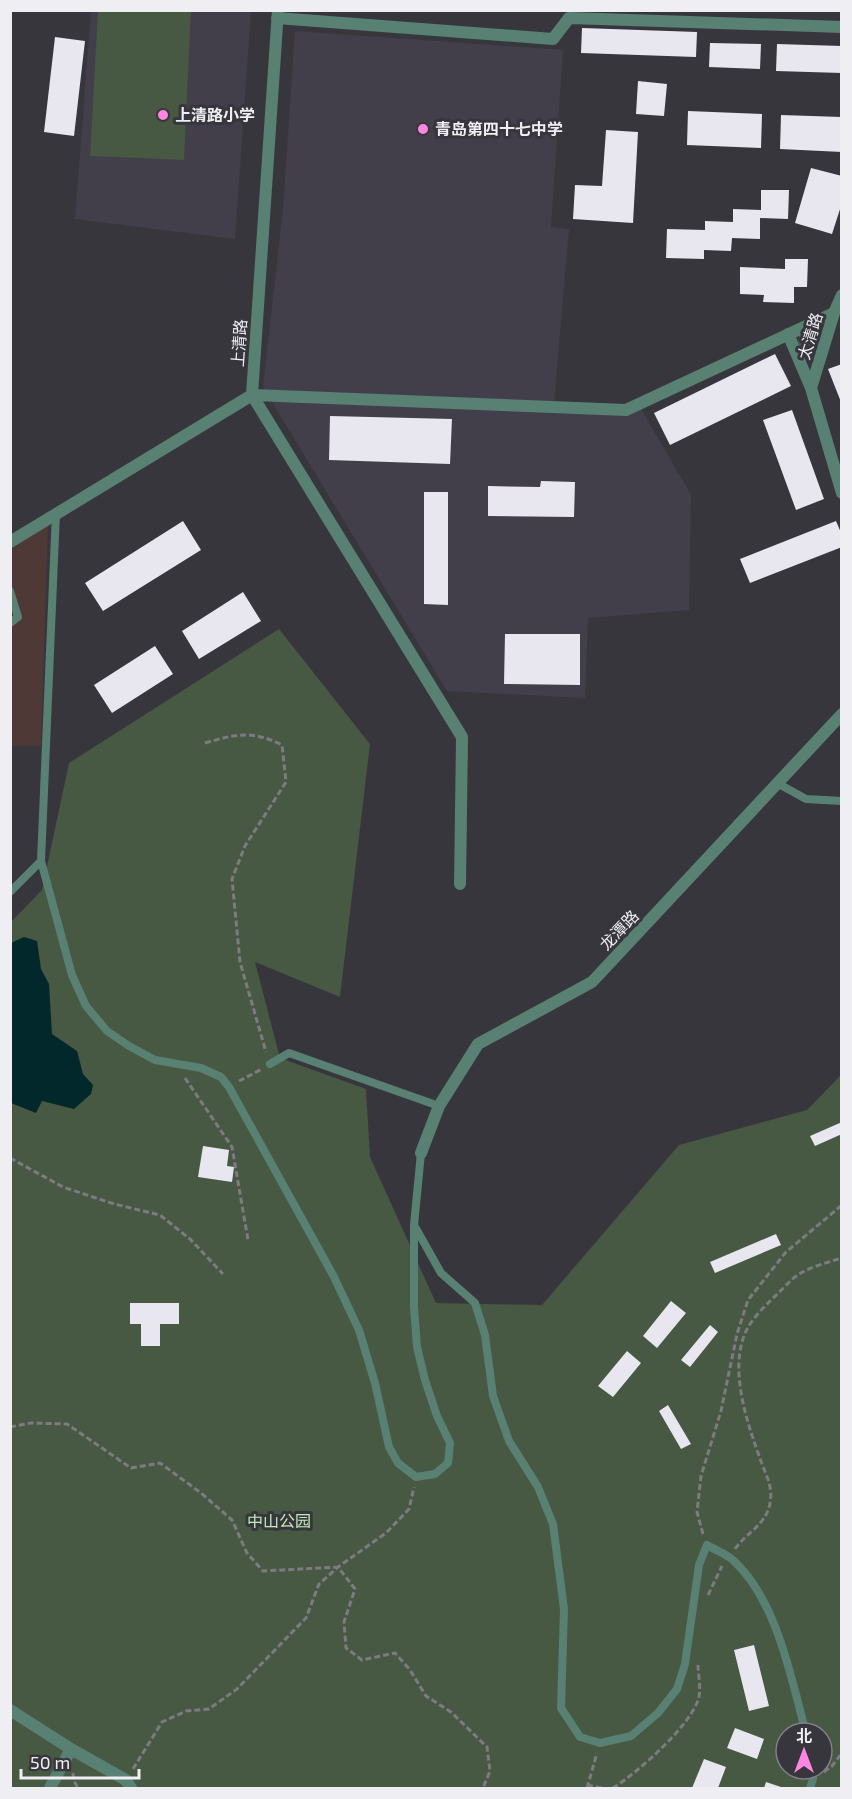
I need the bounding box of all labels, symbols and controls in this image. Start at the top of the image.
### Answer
place label: 上清路小学 [175,105,255,124]
marker: 上清路小学 [156,108,170,122]
place label: 青岛第四十七中学 [435,119,563,138]
marker: 青岛第四十七中学 [416,122,430,136]
street label: 太清路 [793,310,826,362]
street label: 上清路 [227,318,250,368]
street label: 龙潭路 [595,906,642,954]
park label: 中山公园 [247,1511,311,1530]
north arrow [774,1721,834,1781]
text: 北 [796,1726,812,1745]
scale bar [21,1742,140,1780]
text: 50 m [30,1751,70,1773]

